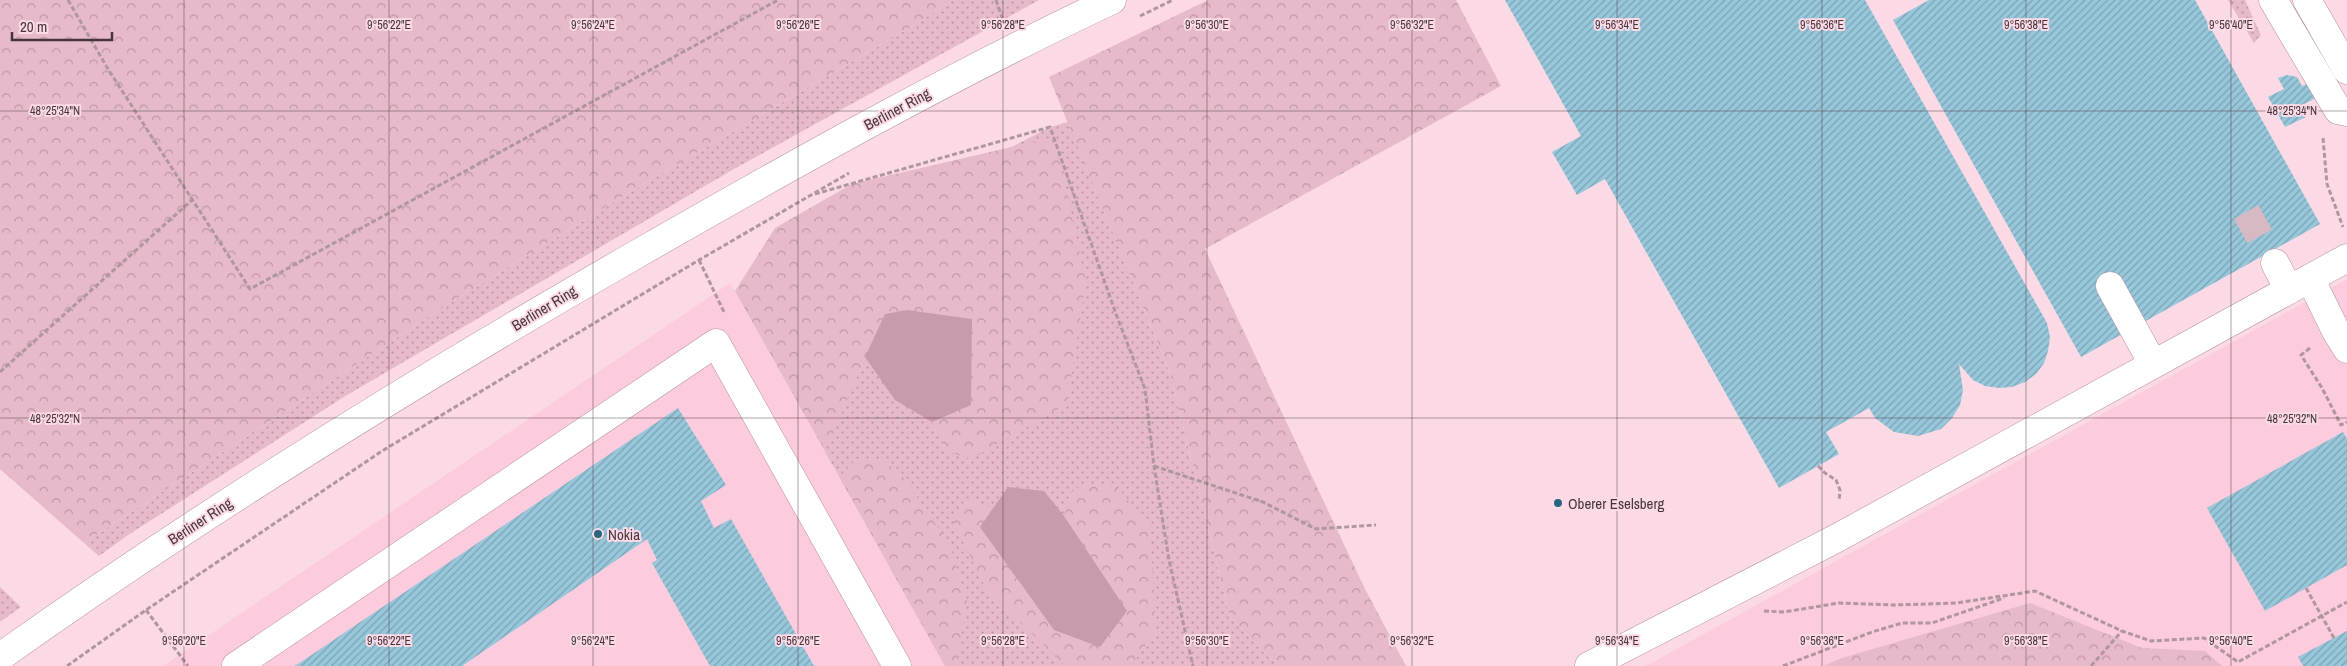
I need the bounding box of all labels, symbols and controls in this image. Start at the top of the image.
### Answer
scale bar [12,10,112,42]
text: 20 m [20,16,47,37]
text: 9°56'22"E [367,17,411,33]
text: 9°56'24"E [571,17,615,33]
text: 9°56'26"E [776,17,820,33]
text: 9°56'28"E [981,17,1025,33]
text: 9°56'30"E [1185,17,1229,33]
text: 9°56'32"E [1390,17,1434,33]
text: 9°56'34"E [1595,17,1639,33]
text: 9°56'36"E [1800,17,1844,33]
text: 9°56'38"E [2004,17,2048,33]
text: 9°56'40"E [2209,17,2253,33]
street label: Berliner Ring [860,83,934,135]
text: 48°25'34"N [30,103,80,119]
text: 48°25'34"N [2267,103,2317,119]
street label: Berliner Ring [508,280,581,336]
text: 48°25'32"N [30,411,80,427]
text: 48°25'32"N [2267,411,2317,427]
street label: Berliner Ring [164,492,236,550]
place label: Oberer Eselsberg [1568,493,1665,514]
marker: Oberer Eselsberg [1552,497,1564,509]
place label: Nokia [608,524,640,545]
marker: Nokia [592,528,604,540]
text: 9°56'20"E [162,633,206,649]
text: 9°56'22"E [367,633,411,649]
text: 9°56'24"E [571,633,615,649]
text: 9°56'26"E [776,633,820,649]
text: 9°56'28"E [981,633,1025,649]
text: 9°56'30"E [1185,633,1229,649]
text: 9°56'32"E [1390,633,1434,649]
text: 9°56'34"E [1595,633,1639,649]
text: 9°56'36"E [1800,633,1844,649]
text: 9°56'38"E [2004,633,2048,649]
text: 9°56'40"E [2209,633,2253,649]

